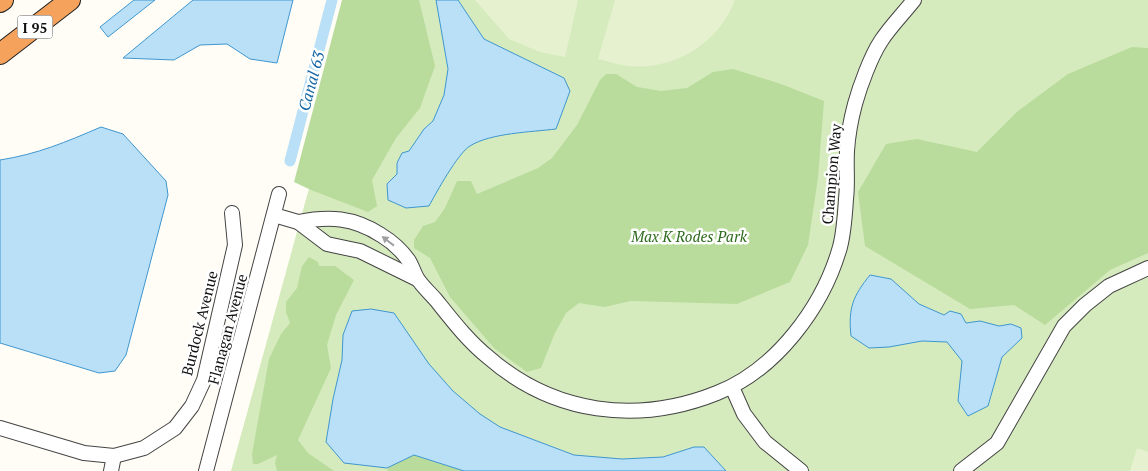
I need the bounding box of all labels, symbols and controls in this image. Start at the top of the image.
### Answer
road number: I 95 [18,16,52,38]
water label: Canal 63 [292,48,330,113]
street label: Champion Way [817,122,845,225]
park label: Max K Rodes Park [630,226,748,246]
one-way arrow [382,235,395,246]
street label: Burdock Avenue [176,268,222,378]
street label: Flanagan Avenue [203,272,251,386]

